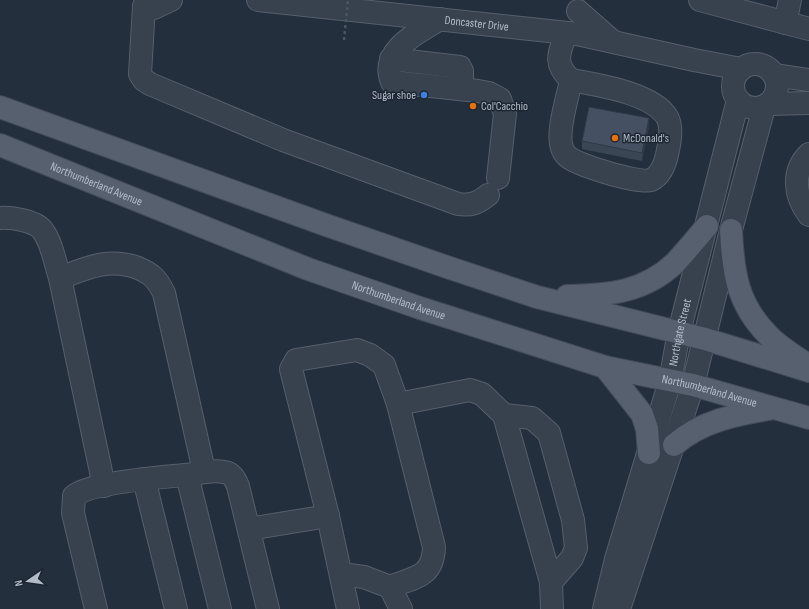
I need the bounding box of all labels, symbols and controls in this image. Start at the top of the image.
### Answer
street label: Doncaster Drive [444,12,510,34]
place label: Sugar shoe [372,88,416,103]
marker: Sugar shoe [419,90,429,100]
place label: Col'Cacchio [481,99,528,114]
marker: Col'Cacchio [468,101,478,111]
place label: McDonald's [623,131,669,146]
marker: McDonald's [610,133,620,143]
street label: Northumberland Avenue [48,159,145,209]
street label: Northumberland Avenue [350,277,448,323]
street label: Northgate Street [665,297,695,367]
street label: Northumberland Avenue [661,371,759,410]
north arrow [8,561,48,601]
text: N [12,579,26,587]

